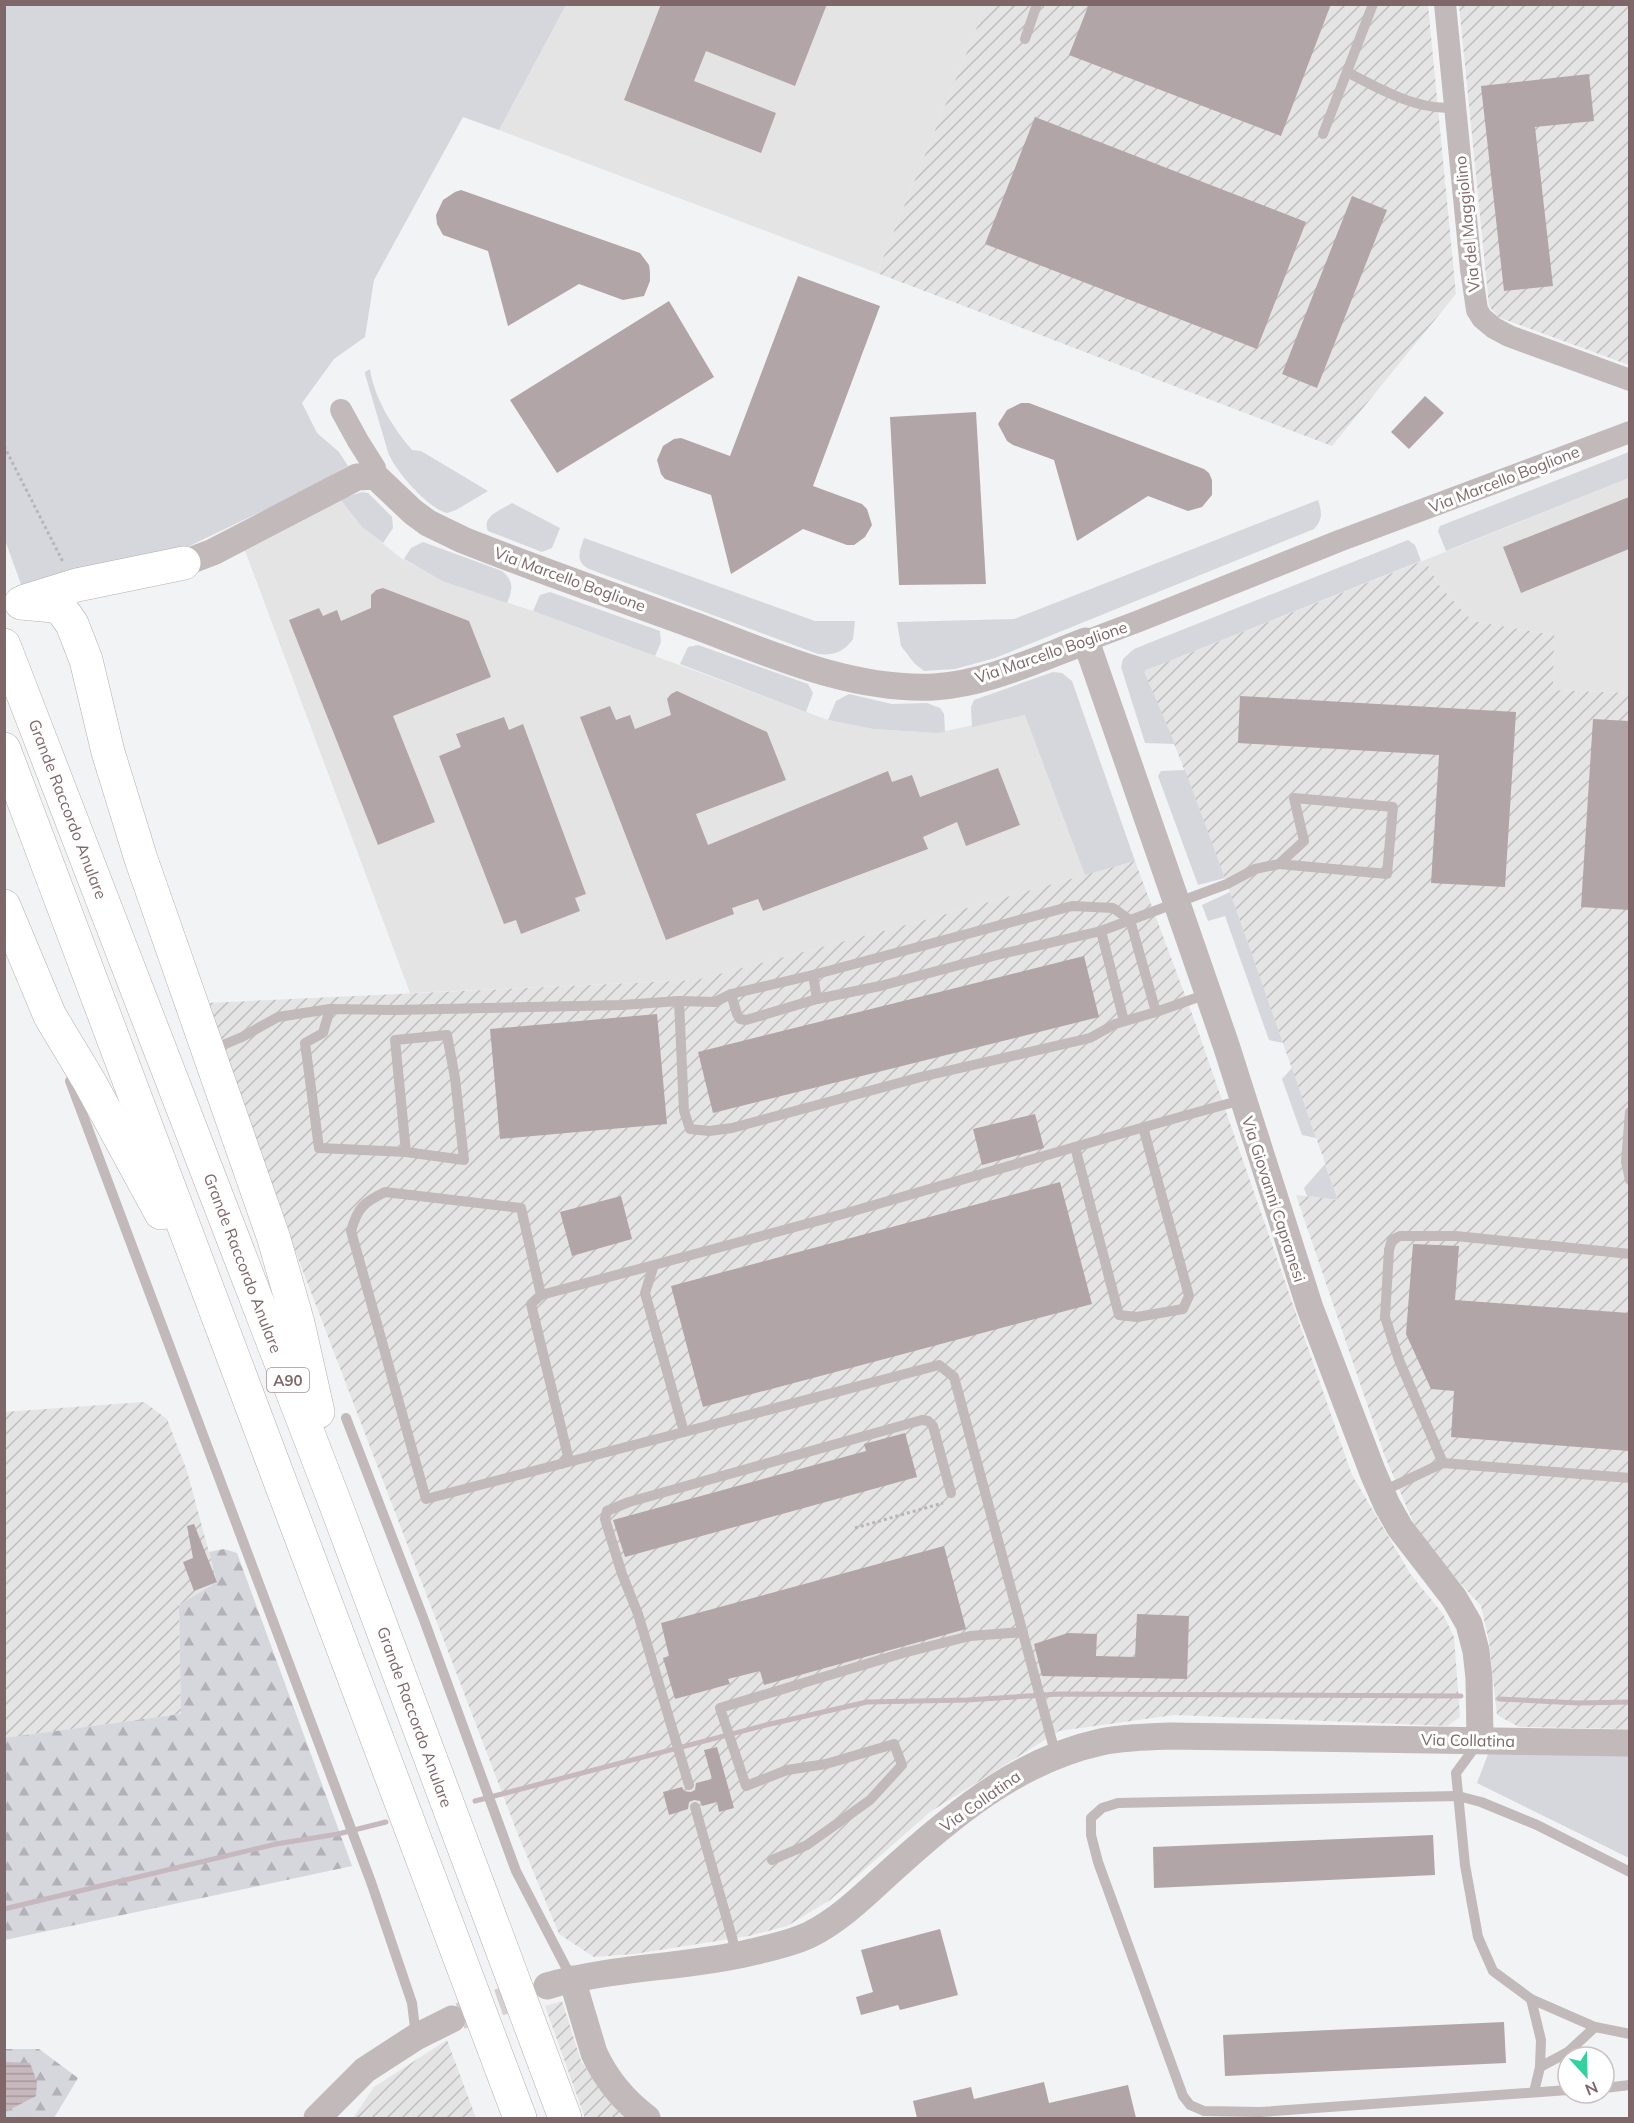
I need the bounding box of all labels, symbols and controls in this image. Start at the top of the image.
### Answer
street label: Via del Maggiolino [1450,155,1484,293]
street label: Via Marcello Boglione [1426,441,1582,517]
street label: Via Marcello Boglione [492,542,648,616]
street label: Via Marcello Boglione [972,617,1130,687]
street label: Grande Raccordo Anulare [24,716,112,902]
street label: Via Giovanni Capranesi [1238,1114,1310,1284]
street label: Grande Raccordo Anulare [199,1170,287,1356]
road number: A90 [267,1368,309,1392]
street label: Grande Raccordo Anulare [373,1624,457,1810]
street label: Via Collatina [1421,1729,1515,1751]
street label: Via Collatina [936,1766,1024,1836]
north arrow [1556,2045,1616,2105]
text: N [1582,2077,1601,2100]

